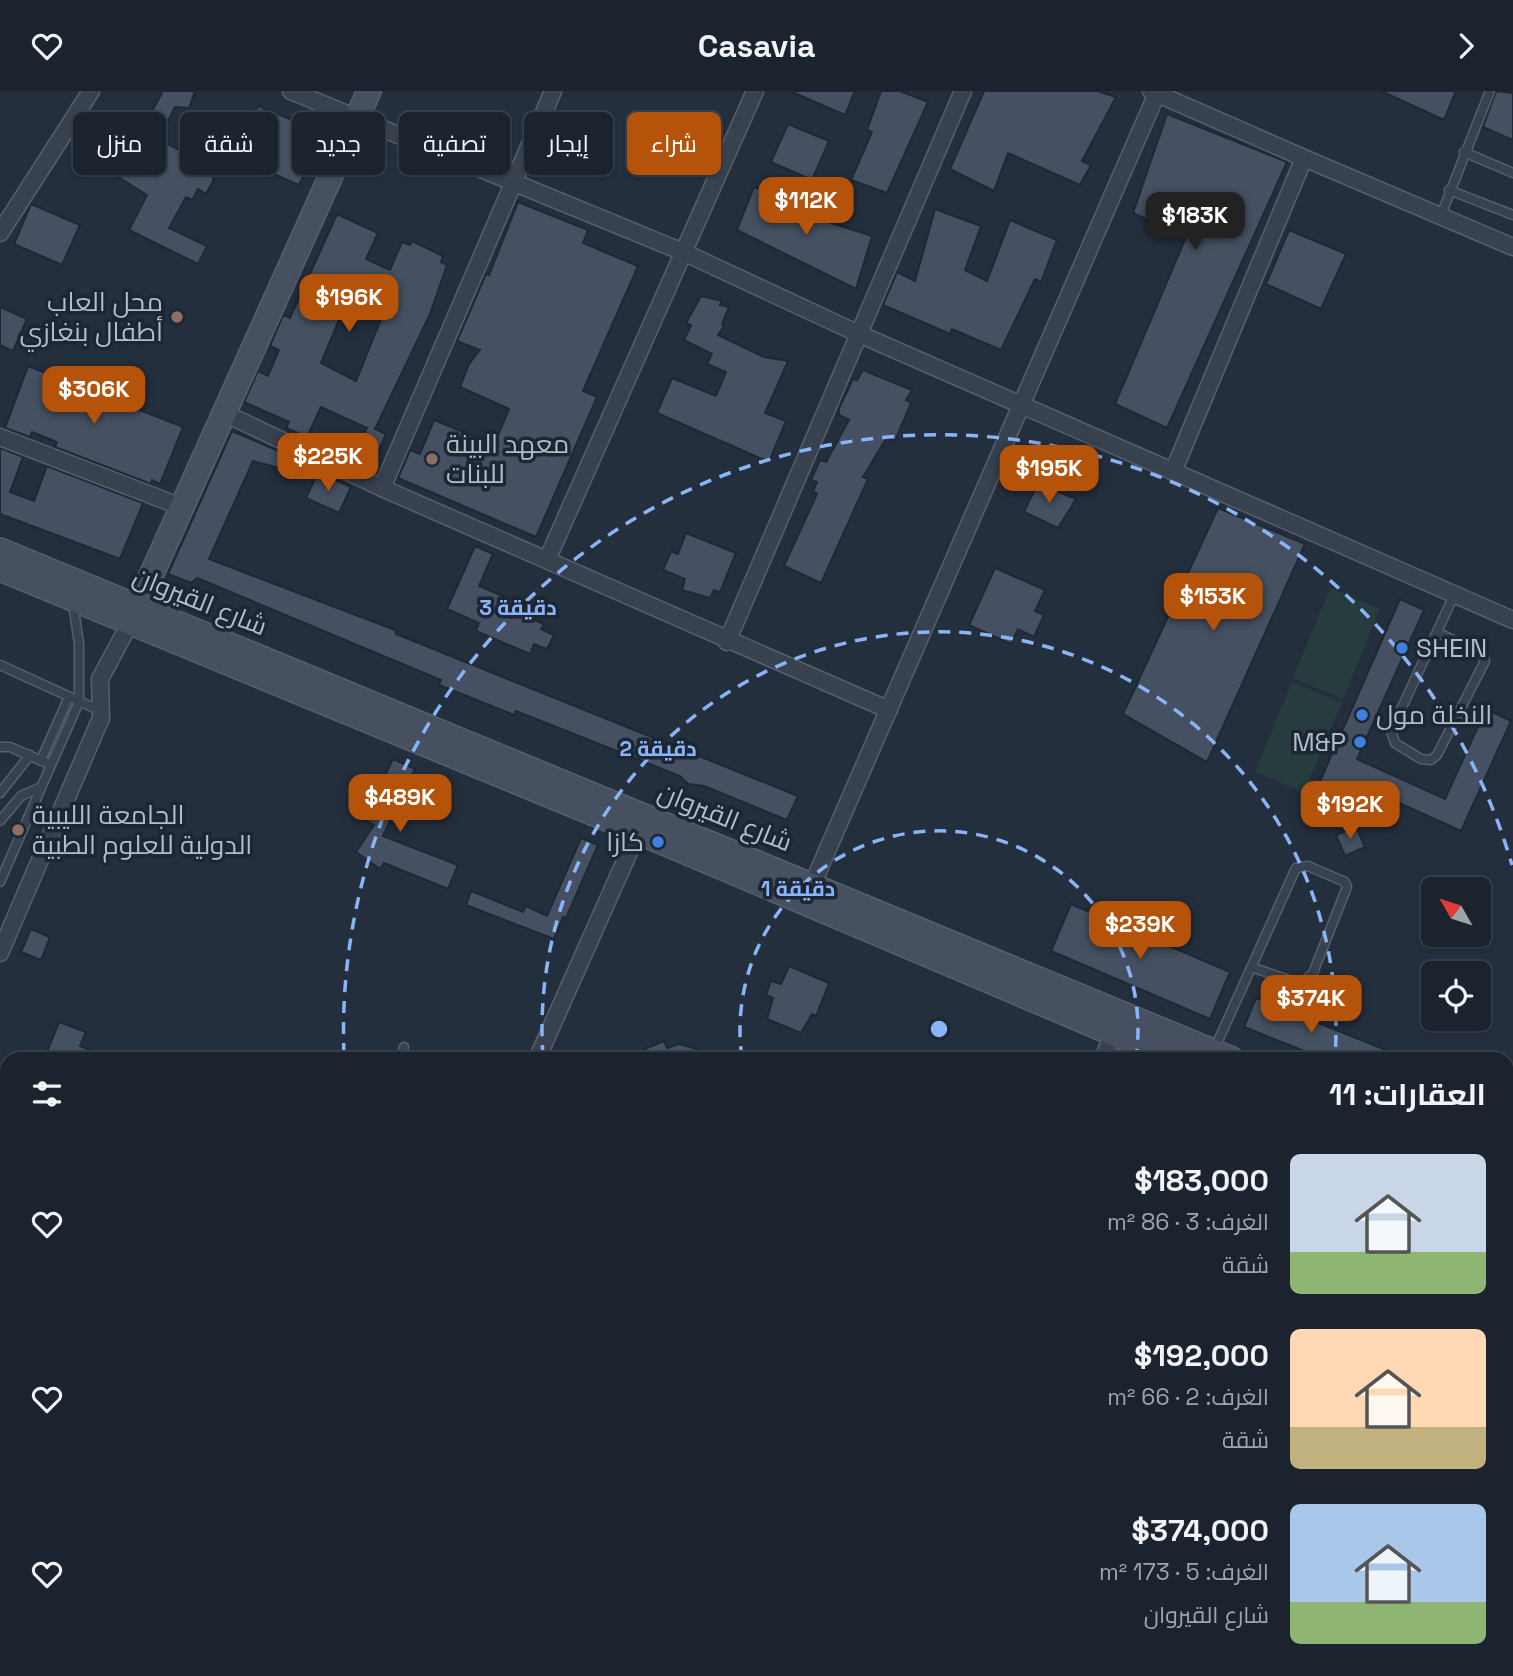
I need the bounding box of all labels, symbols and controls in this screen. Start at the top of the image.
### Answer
text: Casavia [698,26,815,66]
icon: heart [28,27,66,65]
icon: forward [1447,27,1485,65]
chip: منزل [73,112,166,175]
chip: شقة [180,112,278,175]
chip: جديد [292,112,385,175]
chip: تصفية [399,112,510,175]
chip: إيجار [524,112,613,175]
chip: شراء [627,112,721,175]
pin: $112K [757,177,855,237]
text: $112K [775,185,837,215]
pin: $183K [1146,193,1244,252]
text: $183K [1162,200,1228,230]
pin: $196K [300,275,398,334]
text: $196K [315,282,383,312]
place label: محل العاب أطفال بنغازي [19,285,163,352]
marker: محل العاب أطفال بنغازي [169,309,185,325]
pin: $306K [45,367,143,426]
text: $306K [58,374,130,404]
place label: معهد البينة للبنات [446,427,569,491]
pin: $225K [279,433,377,493]
text: $225K [293,441,363,471]
pin: $195K [1000,445,1098,505]
marker: معهد البينة للبنات [424,451,440,467]
text: $195K [1016,453,1082,483]
street label: شارع القيروان [128,559,272,643]
pin: $153K [1164,573,1262,633]
text: $153K [1180,581,1246,611]
text: 3 دقيقة [479,594,557,621]
place label: SHEIN [1416,631,1487,665]
marker: SHEIN [1394,640,1410,656]
place label: النخلة مول [1376,698,1492,732]
marker: النخلة مول [1354,707,1370,723]
place label: M&P [1292,725,1346,759]
marker: M&P [1352,734,1368,750]
text: 2 دقيقة [619,735,697,762]
pin: $489K [351,775,449,834]
street label: شارع القيروان [653,775,797,859]
pin: $192K [1301,781,1399,841]
text: $489K [365,782,435,812]
text: $192K [1317,789,1383,819]
place label: الجامعة الليبية الدولية للعلوم الطبية [32,798,252,863]
marker: الجامعة الليبية الدولية للعلوم الطبية [10,822,26,838]
place label: كازا [606,825,644,859]
marker: كازا [650,834,666,850]
text: 1 دقيقة [761,875,835,902]
north arrow [1421,877,1491,947]
map controls [1421,877,1491,1031]
pin: $239K [1091,901,1189,961]
text: $239K [1105,909,1175,939]
button: locate [1421,961,1491,1031]
pin: $374K [1262,975,1360,1035]
text: $374K [1277,983,1345,1013]
centre of rings [927,1017,951,1041]
icon: filters [28,1075,66,1113]
text: العقارات: 11 [1329,1075,1486,1114]
text: $183,000 [1134,1161,1269,1200]
icon: home [1346,1182,1430,1266]
icon: heart [28,1205,66,1243]
text: الغرف: 3 · 86 m² [1107,1207,1269,1237]
text: شقة [1222,1250,1269,1280]
text: $192,000 [1134,1336,1269,1375]
icon: home [1346,1357,1430,1441]
icon: heart [28,1380,66,1418]
text: الغرف: 2 · 66 m² [1107,1382,1269,1412]
text: شقة [1222,1425,1269,1455]
text: $374,000 [1131,1511,1269,1550]
icon: home [1346,1532,1430,1616]
icon: heart [28,1555,66,1593]
text: الغرف: 5 · 173 m² [1099,1557,1269,1587]
text: شارع القيروان [1144,1600,1269,1630]

